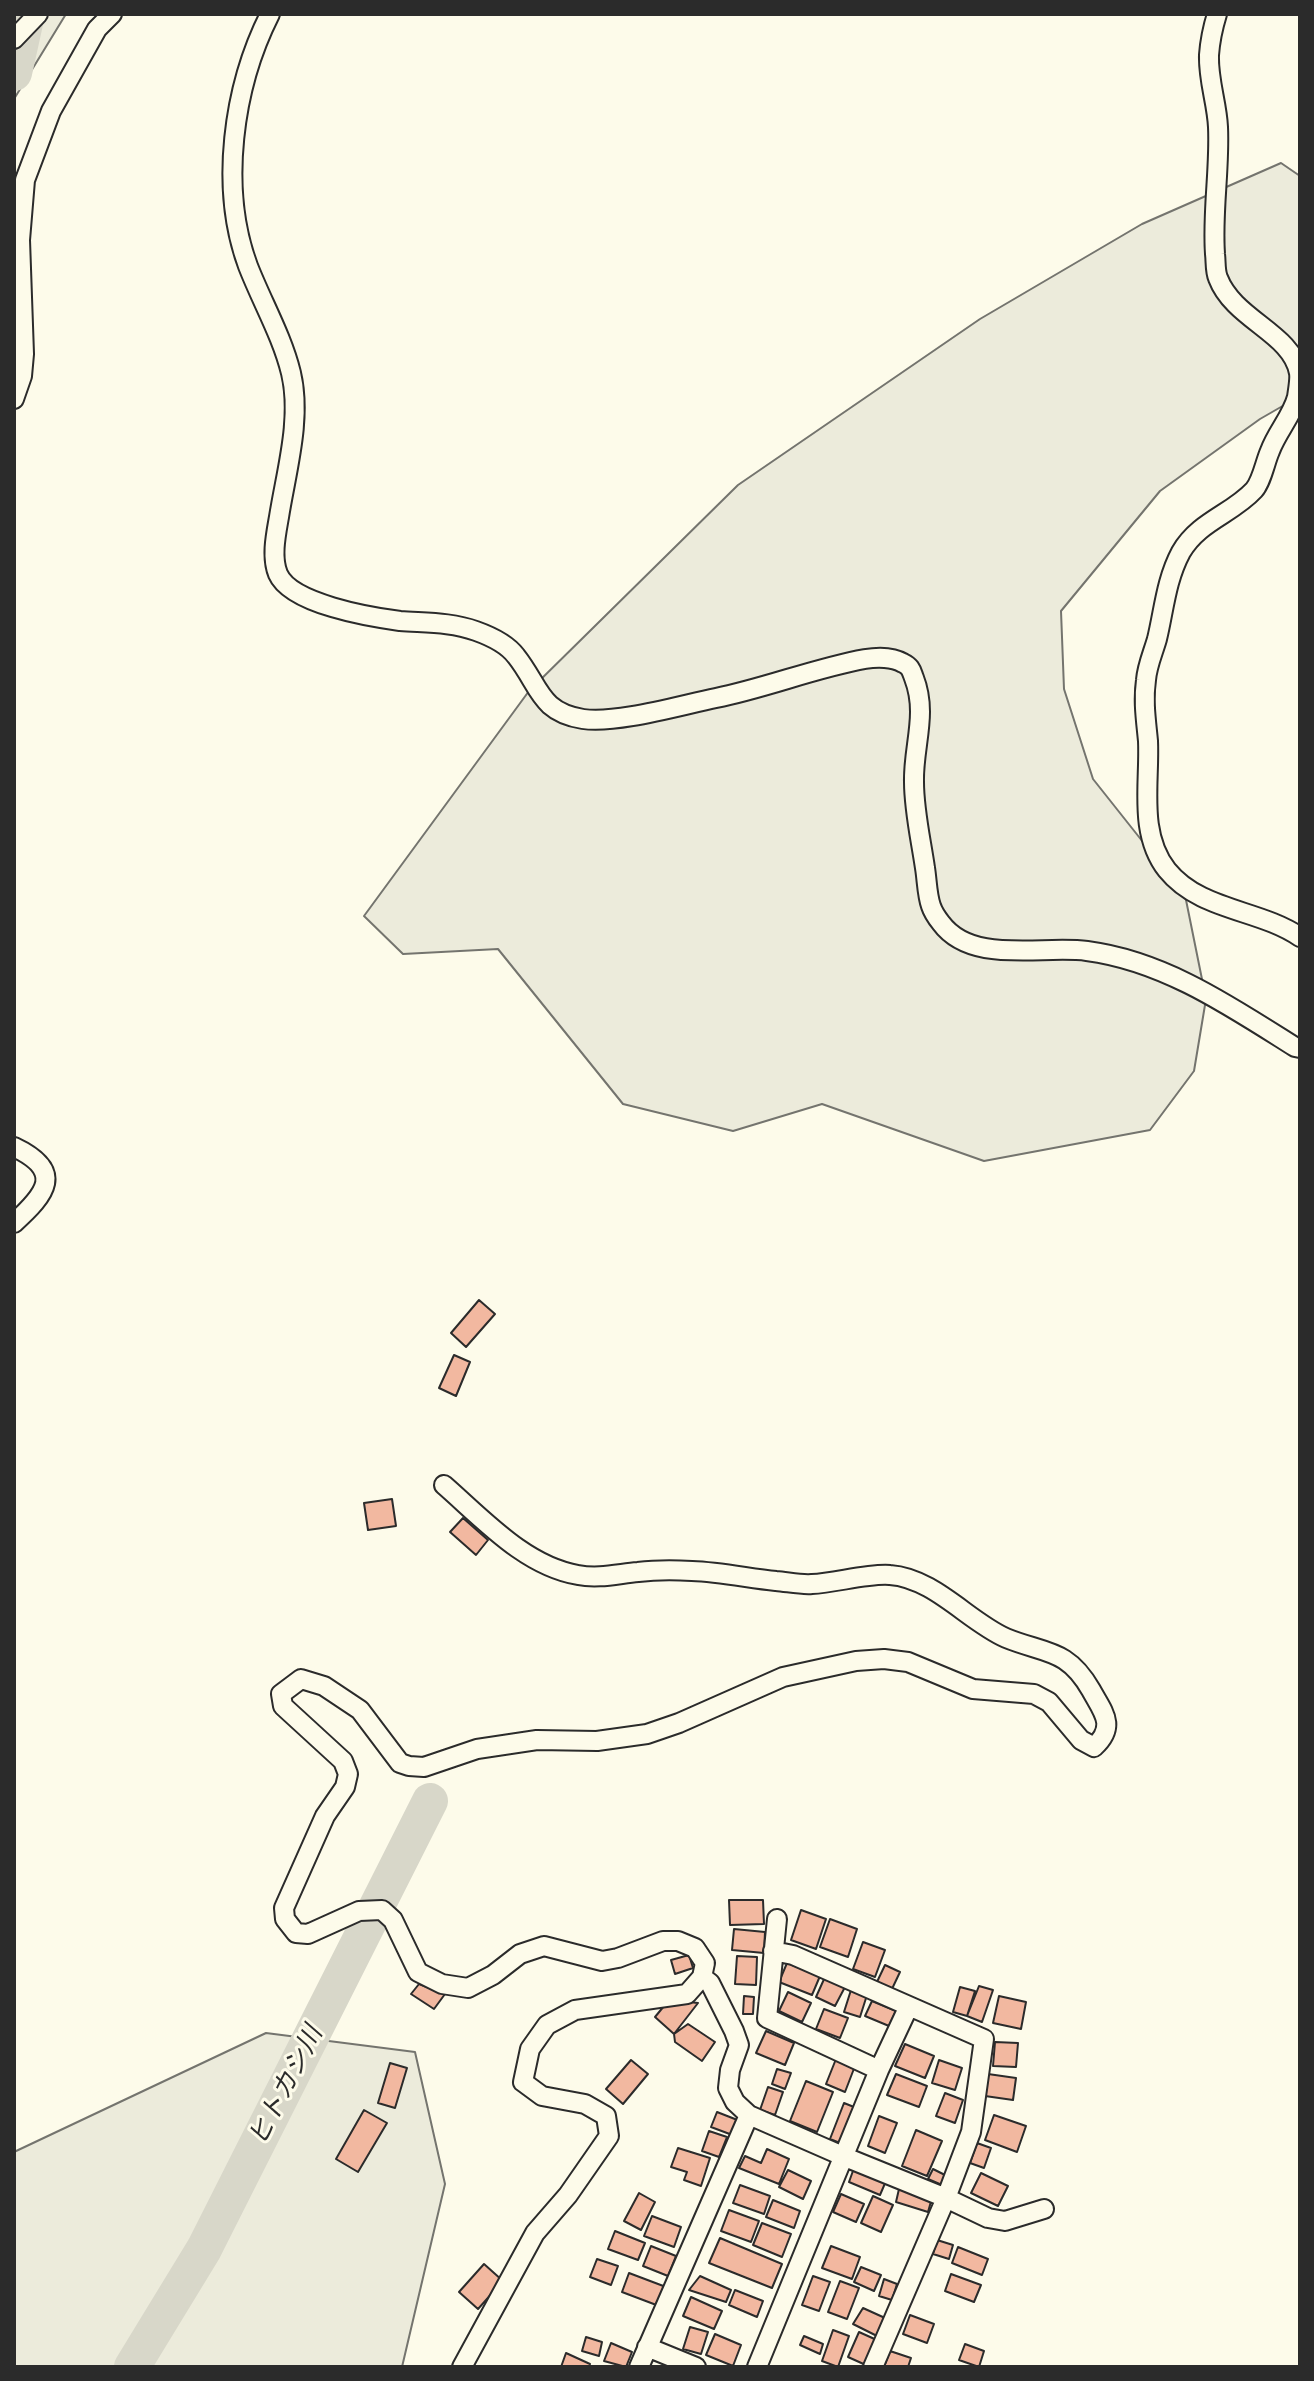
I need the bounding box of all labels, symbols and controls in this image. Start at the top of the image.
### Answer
water label: ヒトカシ川 [243,2021,329,2151]

